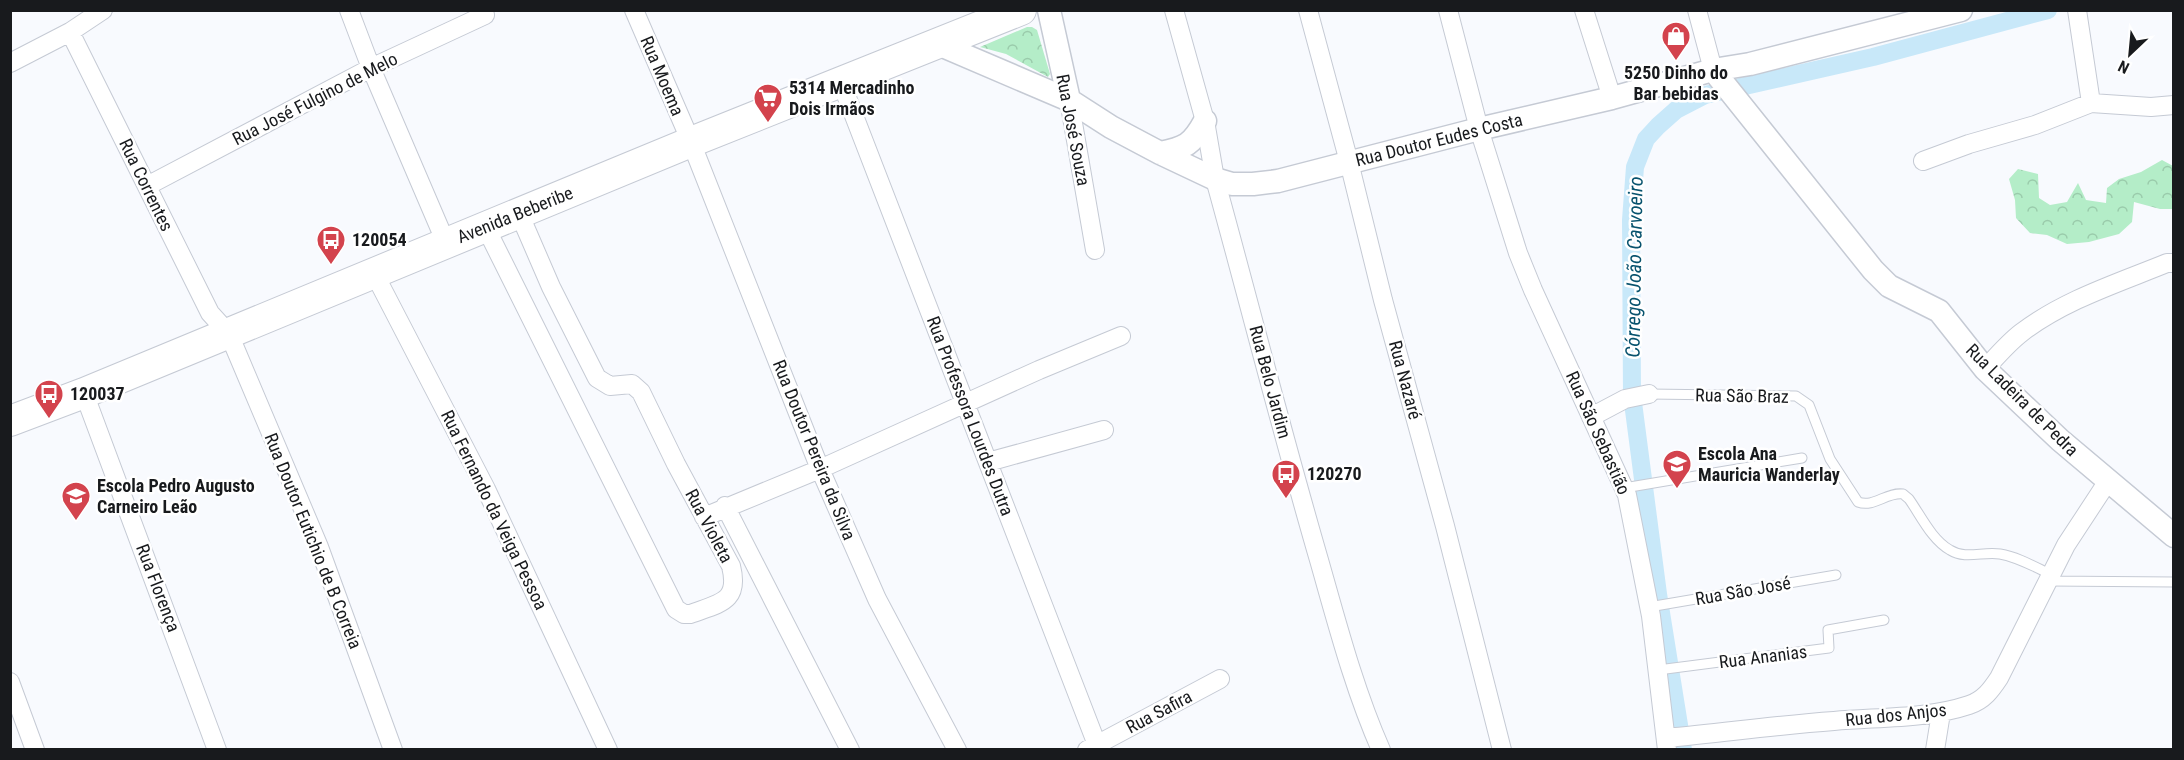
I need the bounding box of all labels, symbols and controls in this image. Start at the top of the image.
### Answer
shop icon: 5250 Dinho do Bar bebidas [1660,20,1692,62]
north arrow [2100,24,2160,84]
street label: Rua Moema [636,33,689,119]
street label: Rua José Fulgino de Melo [229,48,401,149]
text: N [2115,56,2132,78]
place label: 5250 Dinho do Bar bebidas [1624,62,1728,104]
street label: Rua José Souza [1052,72,1095,187]
place label: 5314 Mercadinho Dois Irmãos [789,77,915,119]
supermarket icon: 5314 Mercadinho Dois Irmãos [752,82,784,124]
street label: Rua Doutor Eudes Costa [1353,109,1525,170]
street label: Rua Correntes [115,135,178,234]
water label: Córrego João Carvoeiro [1620,176,1648,358]
street label: Avenida Beberibe [454,182,576,247]
bus stop icon: 120054 [315,224,347,266]
place label: 120054 [352,229,407,250]
street label: Rua Professora Lourdes Dutra [923,313,1018,519]
street label: Rua Belo Jardim [1245,323,1296,441]
street label: Rua Nazaré [1385,338,1426,422]
street label: Rua Ladeira de Pedra [1962,339,2083,460]
street label: Rua Doutor Pereira da Silva [769,357,860,543]
street label: Rua São Sebastião [1562,368,1635,498]
bus stop icon: 120037 [33,378,65,420]
place label: 120037 [70,383,125,404]
street label: Rua São Braz [1695,384,1789,407]
street label: Rua Fernando da Veiga Pessoa [437,407,552,613]
street label: Rua Doutor Eutichio de B Correia [261,430,366,652]
place label: Escola Ana Mauricia Wanderlay [1698,443,1840,485]
school or university icon: Escola Ana Mauricia Wanderlay [1661,448,1693,490]
bus stop icon: 120270 [1270,458,1302,500]
place label: 120270 [1307,463,1362,484]
place label: Escola Pedro Augusto Carneiro Leão [97,475,255,517]
school or university icon: Escola Pedro Augusto Carneiro Leão [60,480,92,522]
street label: Rua Violeta [681,485,738,566]
street label: Rua Florença [132,541,185,635]
street label: Rua São José [1694,572,1792,609]
street label: Rua Ananias [1718,641,1808,672]
street label: Rua Safira [1122,685,1195,738]
street label: Rua dos Anjos [1844,699,1948,730]

